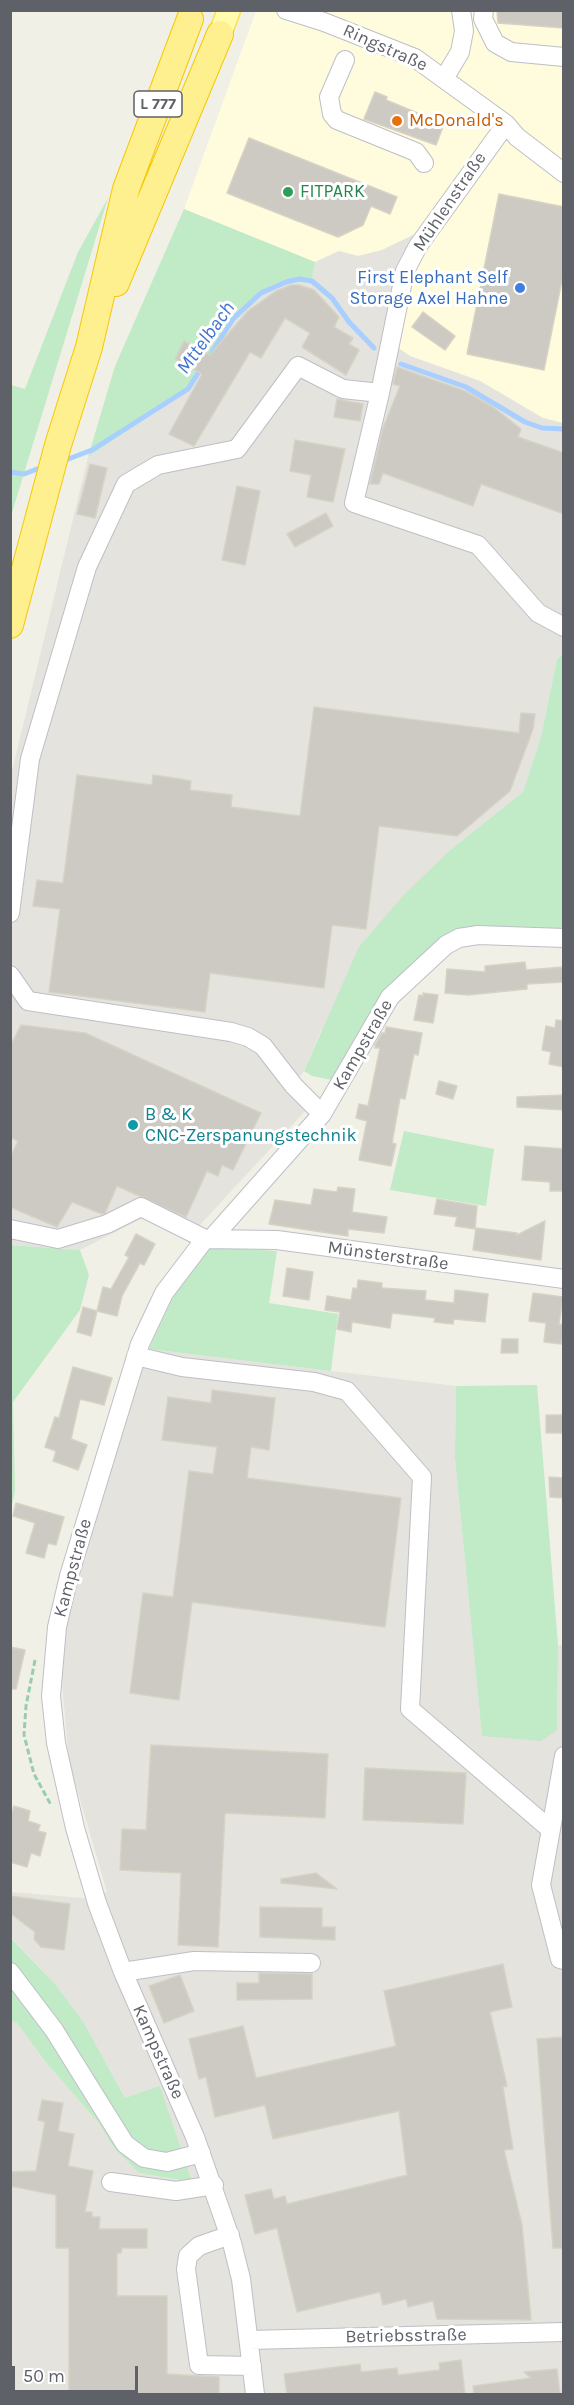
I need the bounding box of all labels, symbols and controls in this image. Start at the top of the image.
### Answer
street label: Ringstraße [339,20,431,76]
road number: L 777 [134,91,182,117]
place label: McDonald's [409,110,504,132]
marker: McDonald's [390,114,404,128]
street label: Mühlenstraße [409,148,491,256]
place label: FITPARK [300,181,365,203]
marker: FITPARK [281,185,295,199]
place label: First Elephant Self Storage Axel Hahne [349,267,508,310]
marker: First Elephant Self Storage Axel Hahne [513,281,527,295]
water label: Mttelbach [172,297,240,379]
street label: Kampstraße [328,996,398,1094]
place label: B & K CNC-Zerspanungstechnik [145,1104,357,1146]
marker: B & K CNC-Zerspanungstechnik [126,1118,140,1132]
street label: Münsterstraße [326,1237,450,1275]
street label: Kampstraße [49,1516,97,1620]
street label: Kampstraße [128,2001,188,2103]
street label: Betriebsstraße [345,2324,467,2348]
scale bar [15,2354,141,2392]
text: 50 m [23,2365,65,2387]

